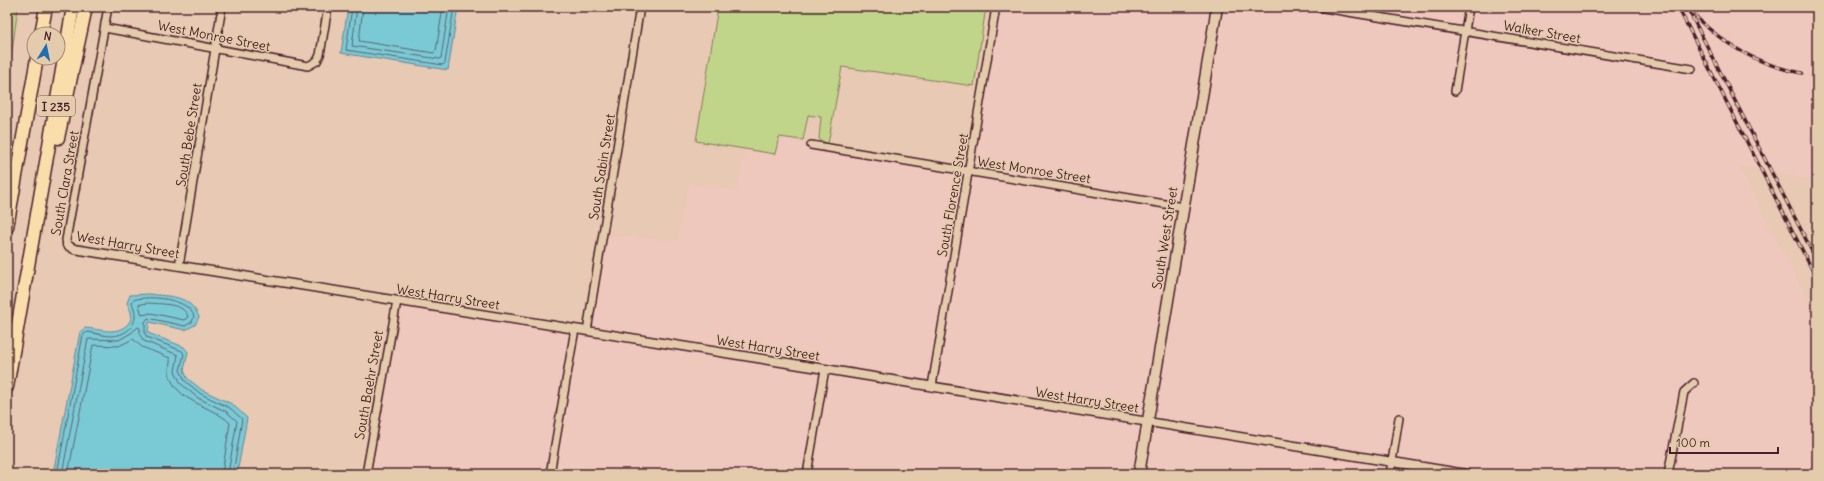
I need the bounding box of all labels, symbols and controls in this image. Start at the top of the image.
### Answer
street label: West Monroe Street [156,17,272,55]
street label: Walker Street [1502,17,1583,47]
north arrow [26,26,66,66]
text: N [43,29,53,44]
street label: South Bebe Street [172,81,206,188]
road number: I 235 [37,96,75,116]
street label: South Sabin Street [585,112,619,221]
street label: South Clara Street [47,129,83,237]
street label: South Florence Street [934,131,972,258]
street label: West Monroe Street [976,153,1092,187]
street label: South West Street [1149,185,1182,290]
street label: West Harry Street [75,228,181,263]
street label: West Harry Street [395,280,501,314]
street label: South Baehr Street [351,328,387,441]
street label: West Harry Street [715,331,821,365]
street label: West Harry Street [1034,383,1140,417]
scale bar [1670,429,1778,455]
text: 100 m [1676,435,1710,450]

